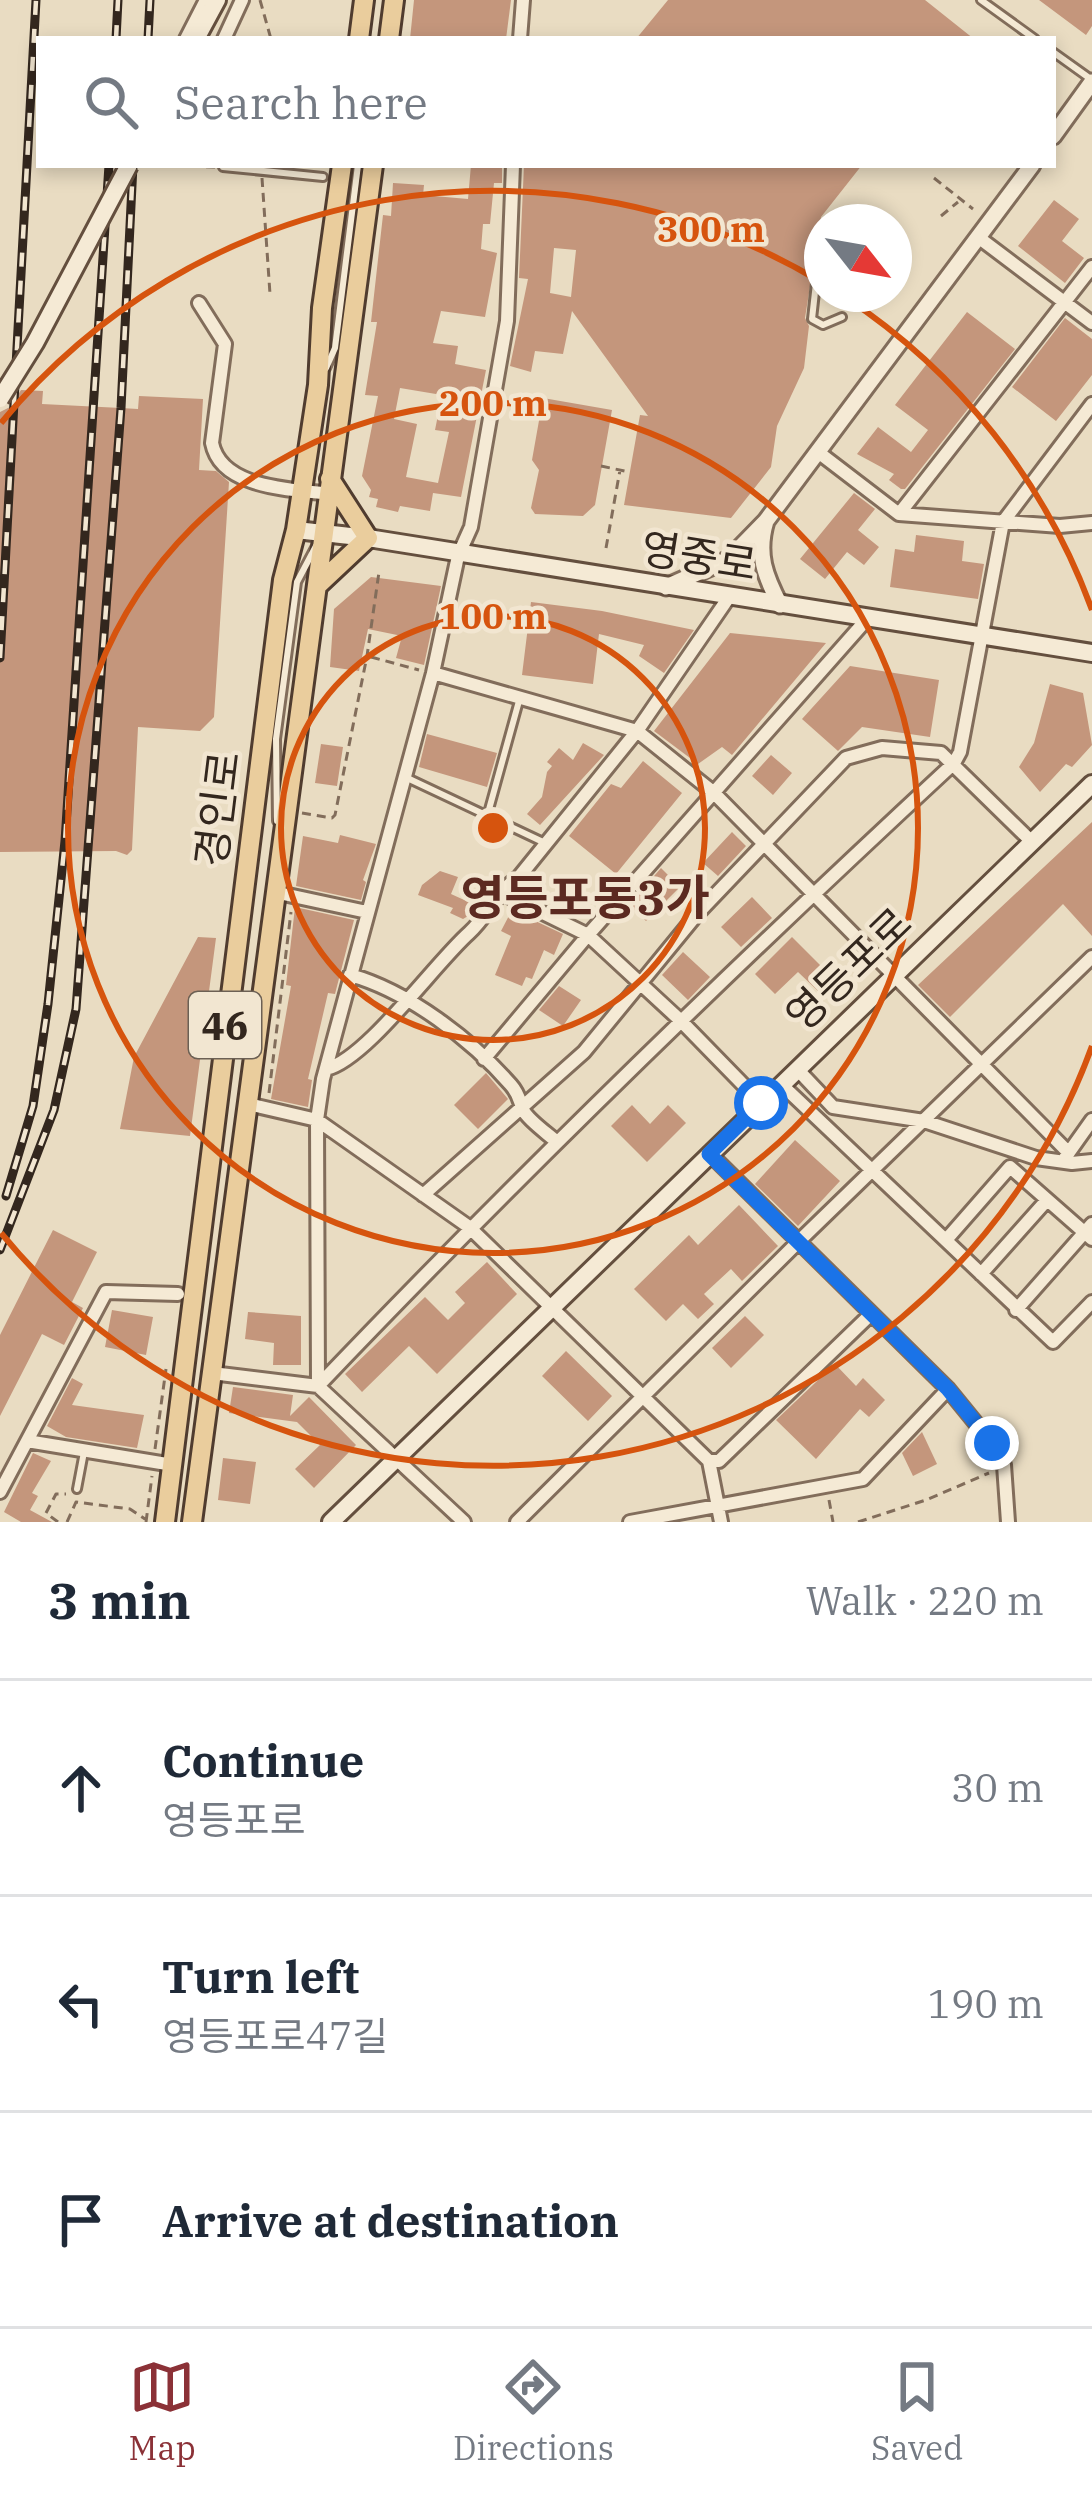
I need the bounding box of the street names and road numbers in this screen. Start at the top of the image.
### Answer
street label: 영중로 [637,520,761,592]
street label: 경인로 [183,748,251,870]
street label: 영등포로 [773,896,923,1042]
road number: 46 [189,992,261,1058]

